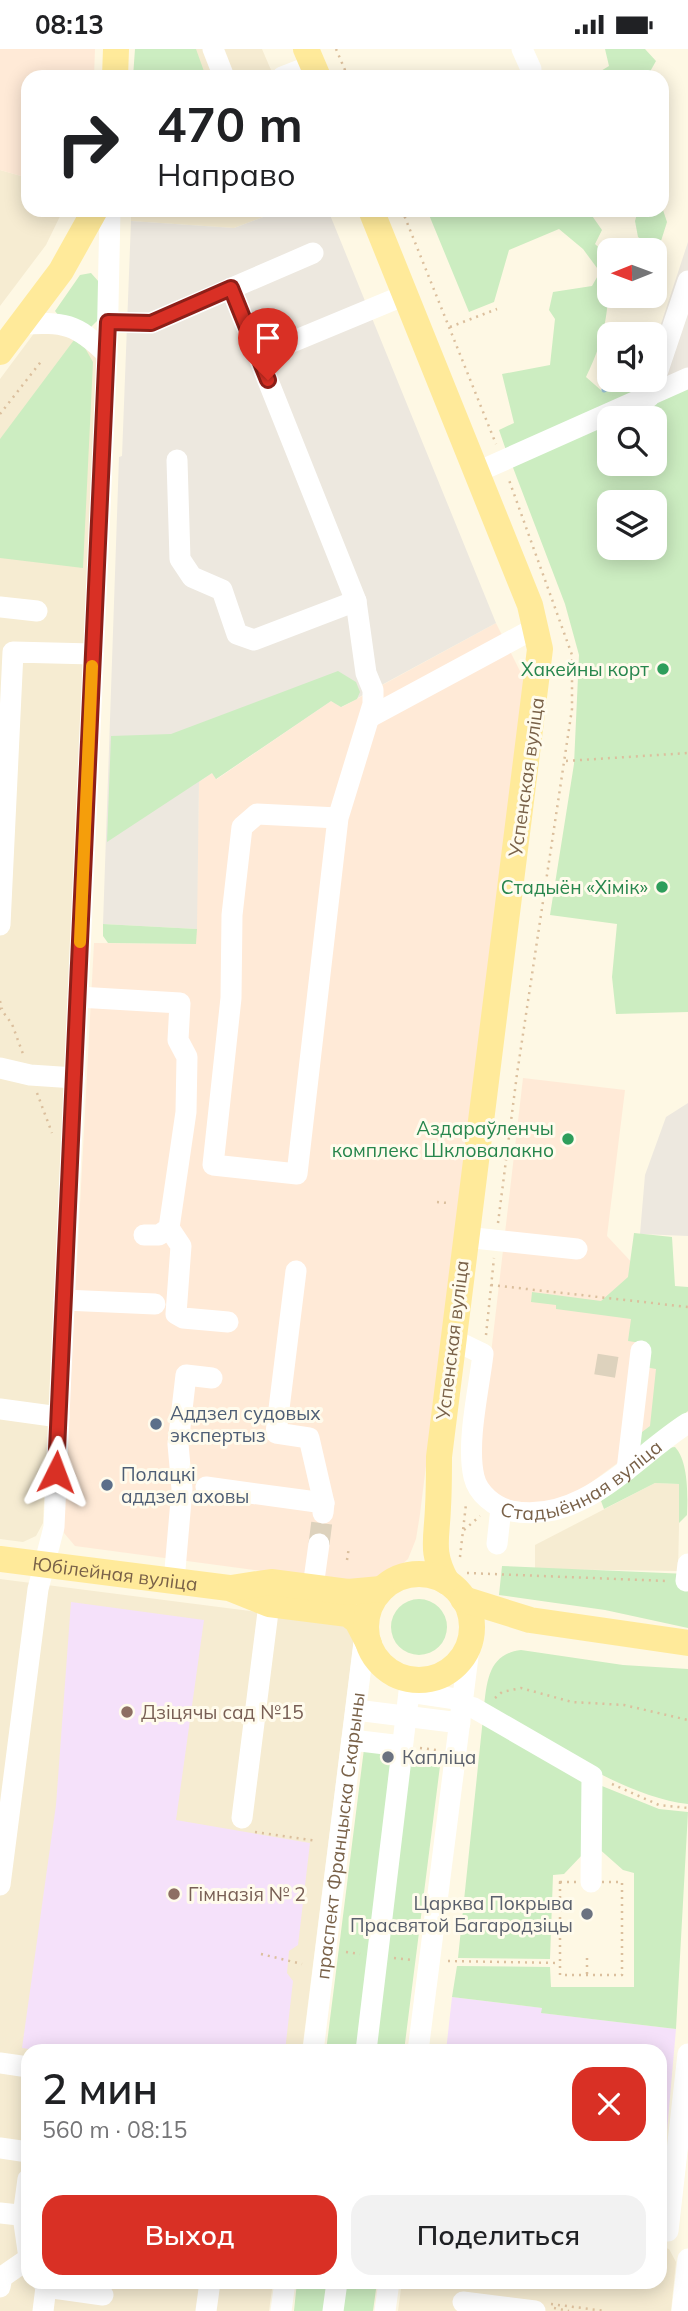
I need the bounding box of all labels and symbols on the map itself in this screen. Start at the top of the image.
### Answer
north arrow [597,238,667,308]
pin [238,308,298,380]
place label: Хакейны корт [521,657,649,681]
marker: Хакейны корт [655,661,671,677]
street label: Успенская вуліца [503,696,549,859]
place label: Стадыён «Хімік» [501,875,648,899]
marker: Стадыён «Хімік» [654,879,670,895]
place label: Аздараўленчы комплекс Шкловалакно [332,1116,554,1162]
marker: Аздараўленчы комплекс Шкловалакно [560,1131,576,1147]
street label: Успенская вуліца [430,1259,474,1422]
place label: Аддзел судовых экспертыз [170,1401,321,1447]
marker: Аддзел судовых экспертыз [148,1416,164,1432]
position arrow [19,1435,93,1509]
street label: Стадыённая вуліца [497,1435,667,1525]
place label: Полацкі аддзел аховы [121,1462,250,1508]
marker: Полацкі аддзел аховы [99,1477,115,1493]
street label: Юбілейная вуліца [31,1551,199,1596]
street label: праспект Францыска Скарыны [310,1691,370,1981]
place label: Дзіцячы сад №15 [141,1700,304,1724]
marker: Дзіцячы сад №15 [119,1704,135,1720]
place label: Капліца [402,1745,476,1769]
marker: Капліца [380,1749,396,1765]
place label: Гімназія № 2 [188,1882,306,1906]
marker: Гімназія № 2 [166,1886,182,1902]
place label: Царква Покрыва Прасвятой Багародзіцы [350,1891,573,1937]
marker: Царква Покрыва Прасвятой Багародзіцы [579,1906,595,1922]

